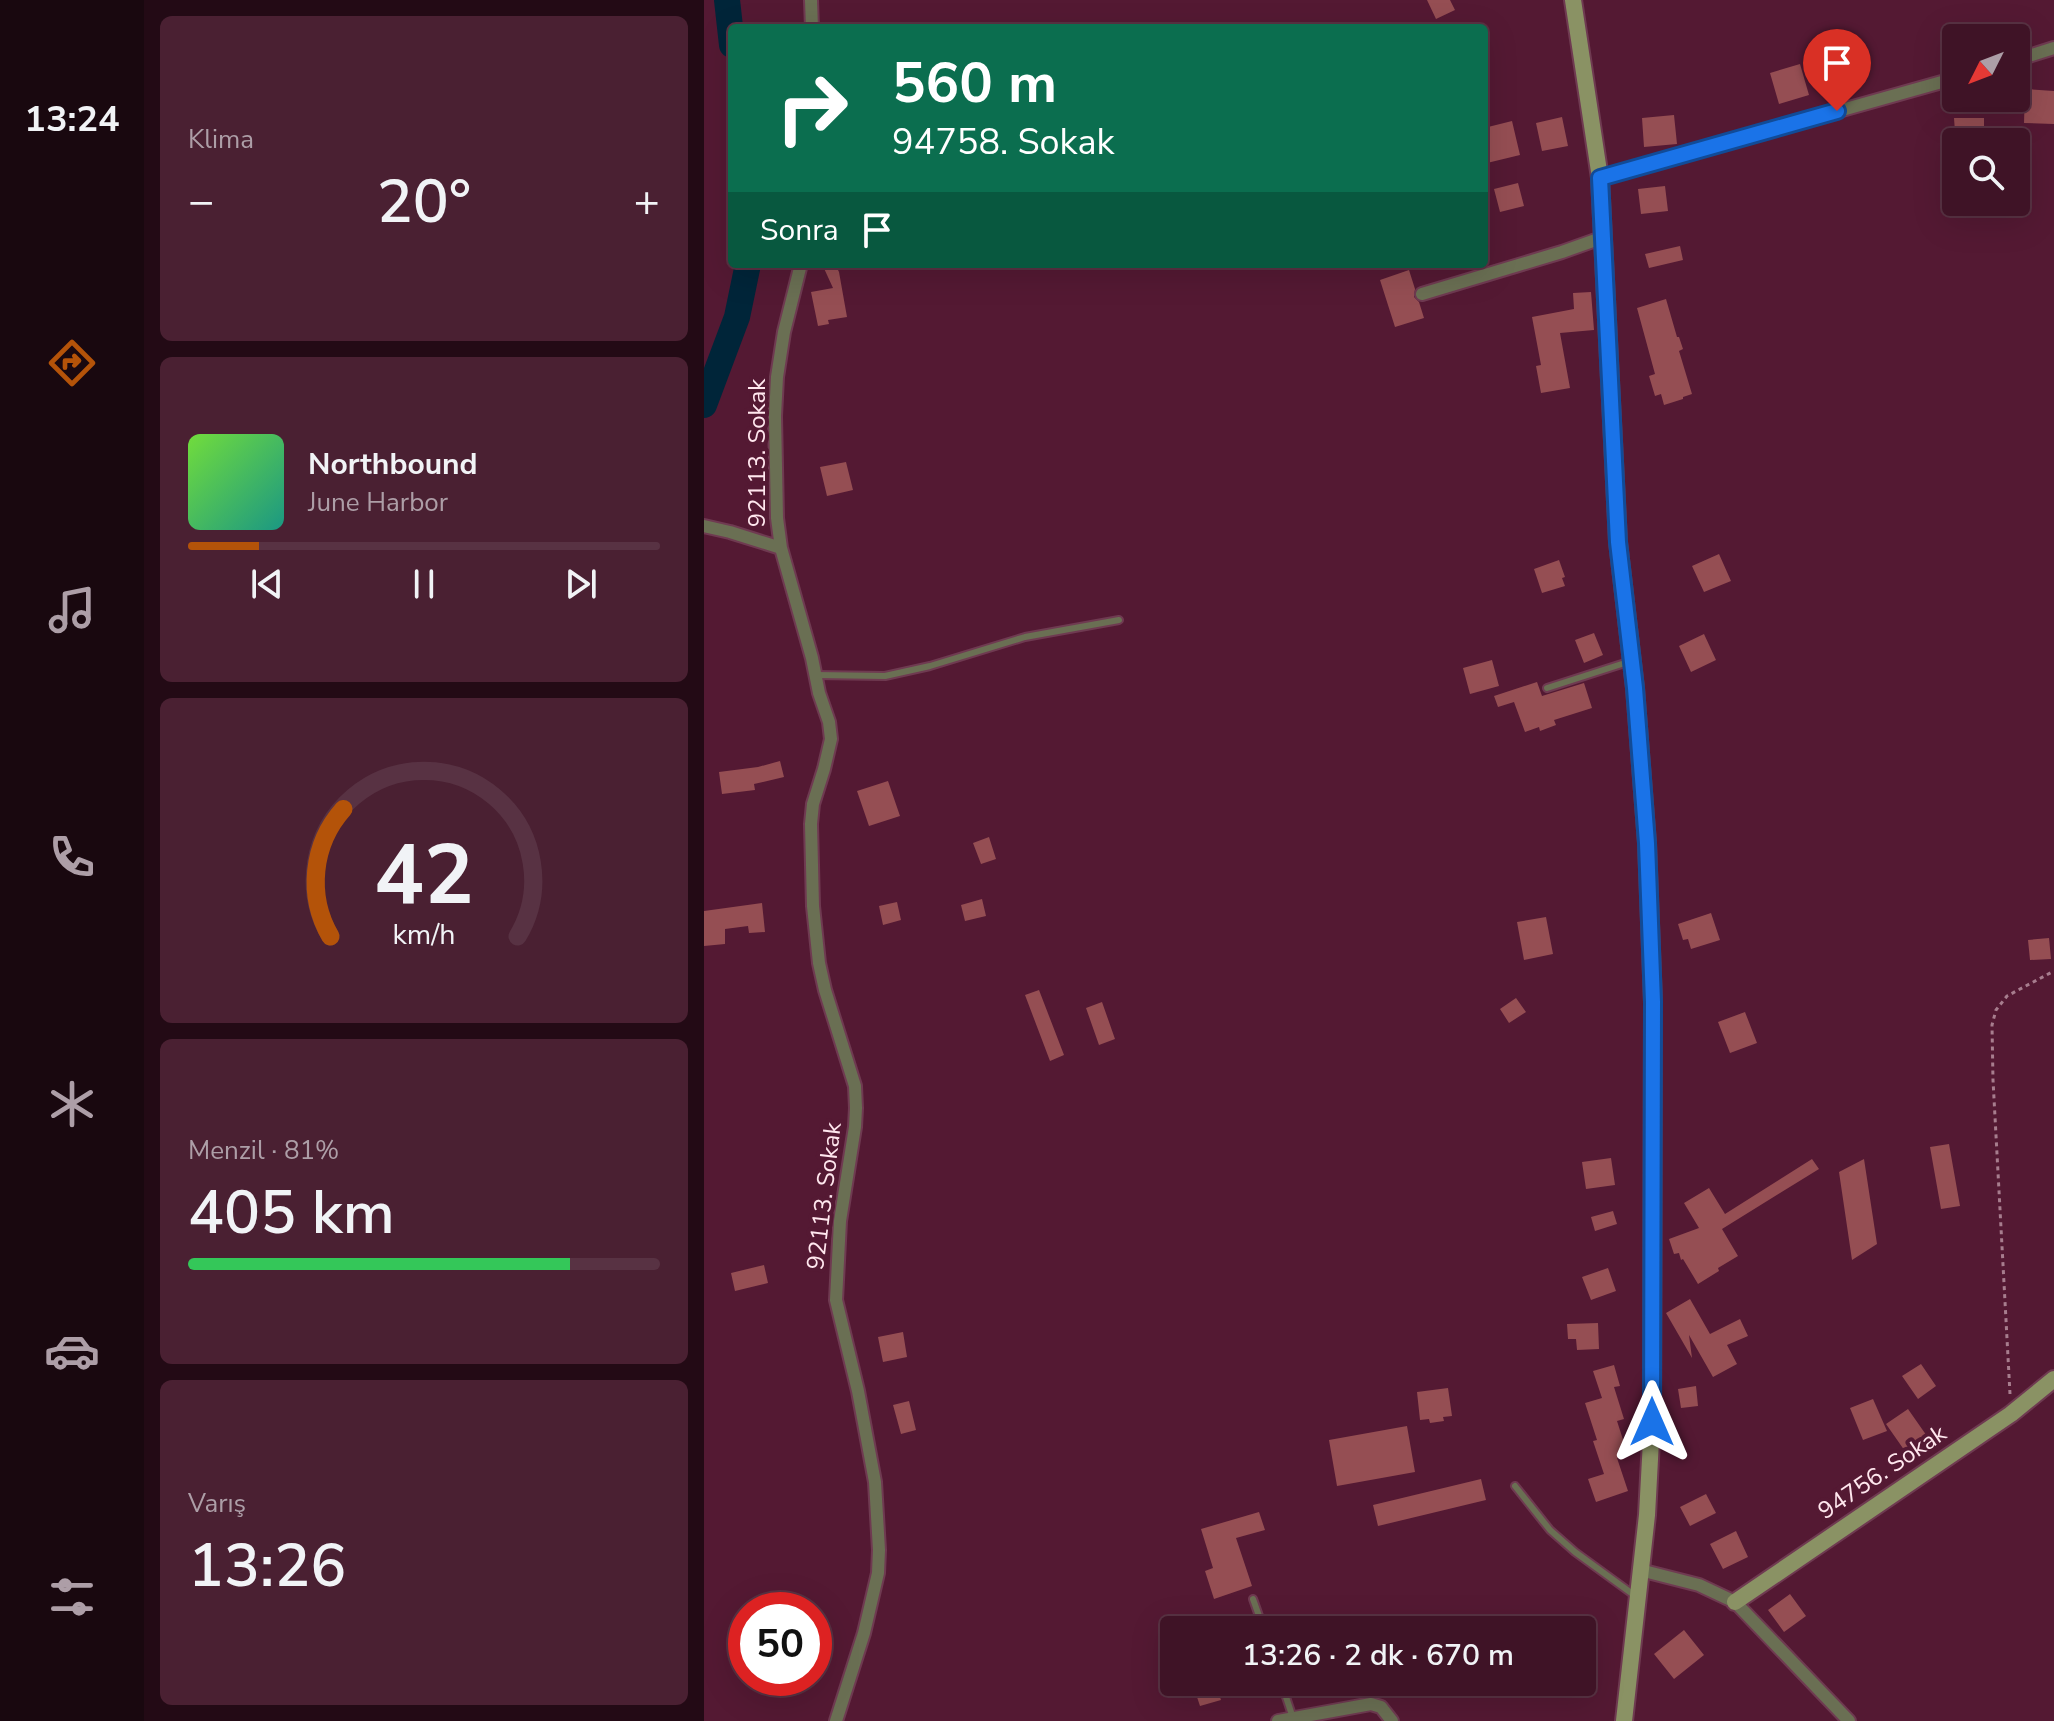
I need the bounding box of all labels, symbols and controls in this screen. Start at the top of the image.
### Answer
north arrow [1942,24,2030,112]
map controls [1942,24,2030,216]
pin [1803,29,1871,111]
icon: arrive [1815,41,1859,85]
text: 560 m [892,45,1057,122]
icon: right [760,56,864,160]
text: 13:24 [24,95,120,144]
text: 94758. Sokak [892,118,1115,167]
text: Klima [188,122,254,157]
button: search [1942,128,2030,216]
text: 20° [377,161,471,243]
text: − [188,172,214,232]
text: + [634,172,660,232]
icon: arrive [855,208,899,252]
text: Sonra [760,210,839,251]
icon: directions [44,335,100,391]
street label: 92113. Sokak [741,378,773,527]
text: Northbound [308,444,478,485]
text: June Harbor [308,485,448,520]
icon: previous [245,562,289,606]
icon: pause [402,562,446,606]
icon: next [559,562,603,606]
icon: music [44,582,100,638]
text: 42 [374,818,474,931]
icon: phone [44,829,100,885]
text: km/h [393,915,455,954]
icon: climate [44,1076,100,1132]
street label: 92113. Sokak [799,1119,849,1272]
text: Menzil · 81% [188,1133,339,1168]
text: 405 km [188,1172,395,1254]
icon: car [44,1323,100,1379]
position arrow [1610,1380,1694,1464]
street label: 94756. Sokak [1812,1417,1953,1527]
text: Varış [188,1486,246,1521]
text: 13:26 [188,1525,346,1607]
icon: filters [44,1569,100,1625]
speed limit sign: 50 [728,1592,832,1696]
text: 13:26 · 2 dk · 670 m [1242,1635,1514,1676]

